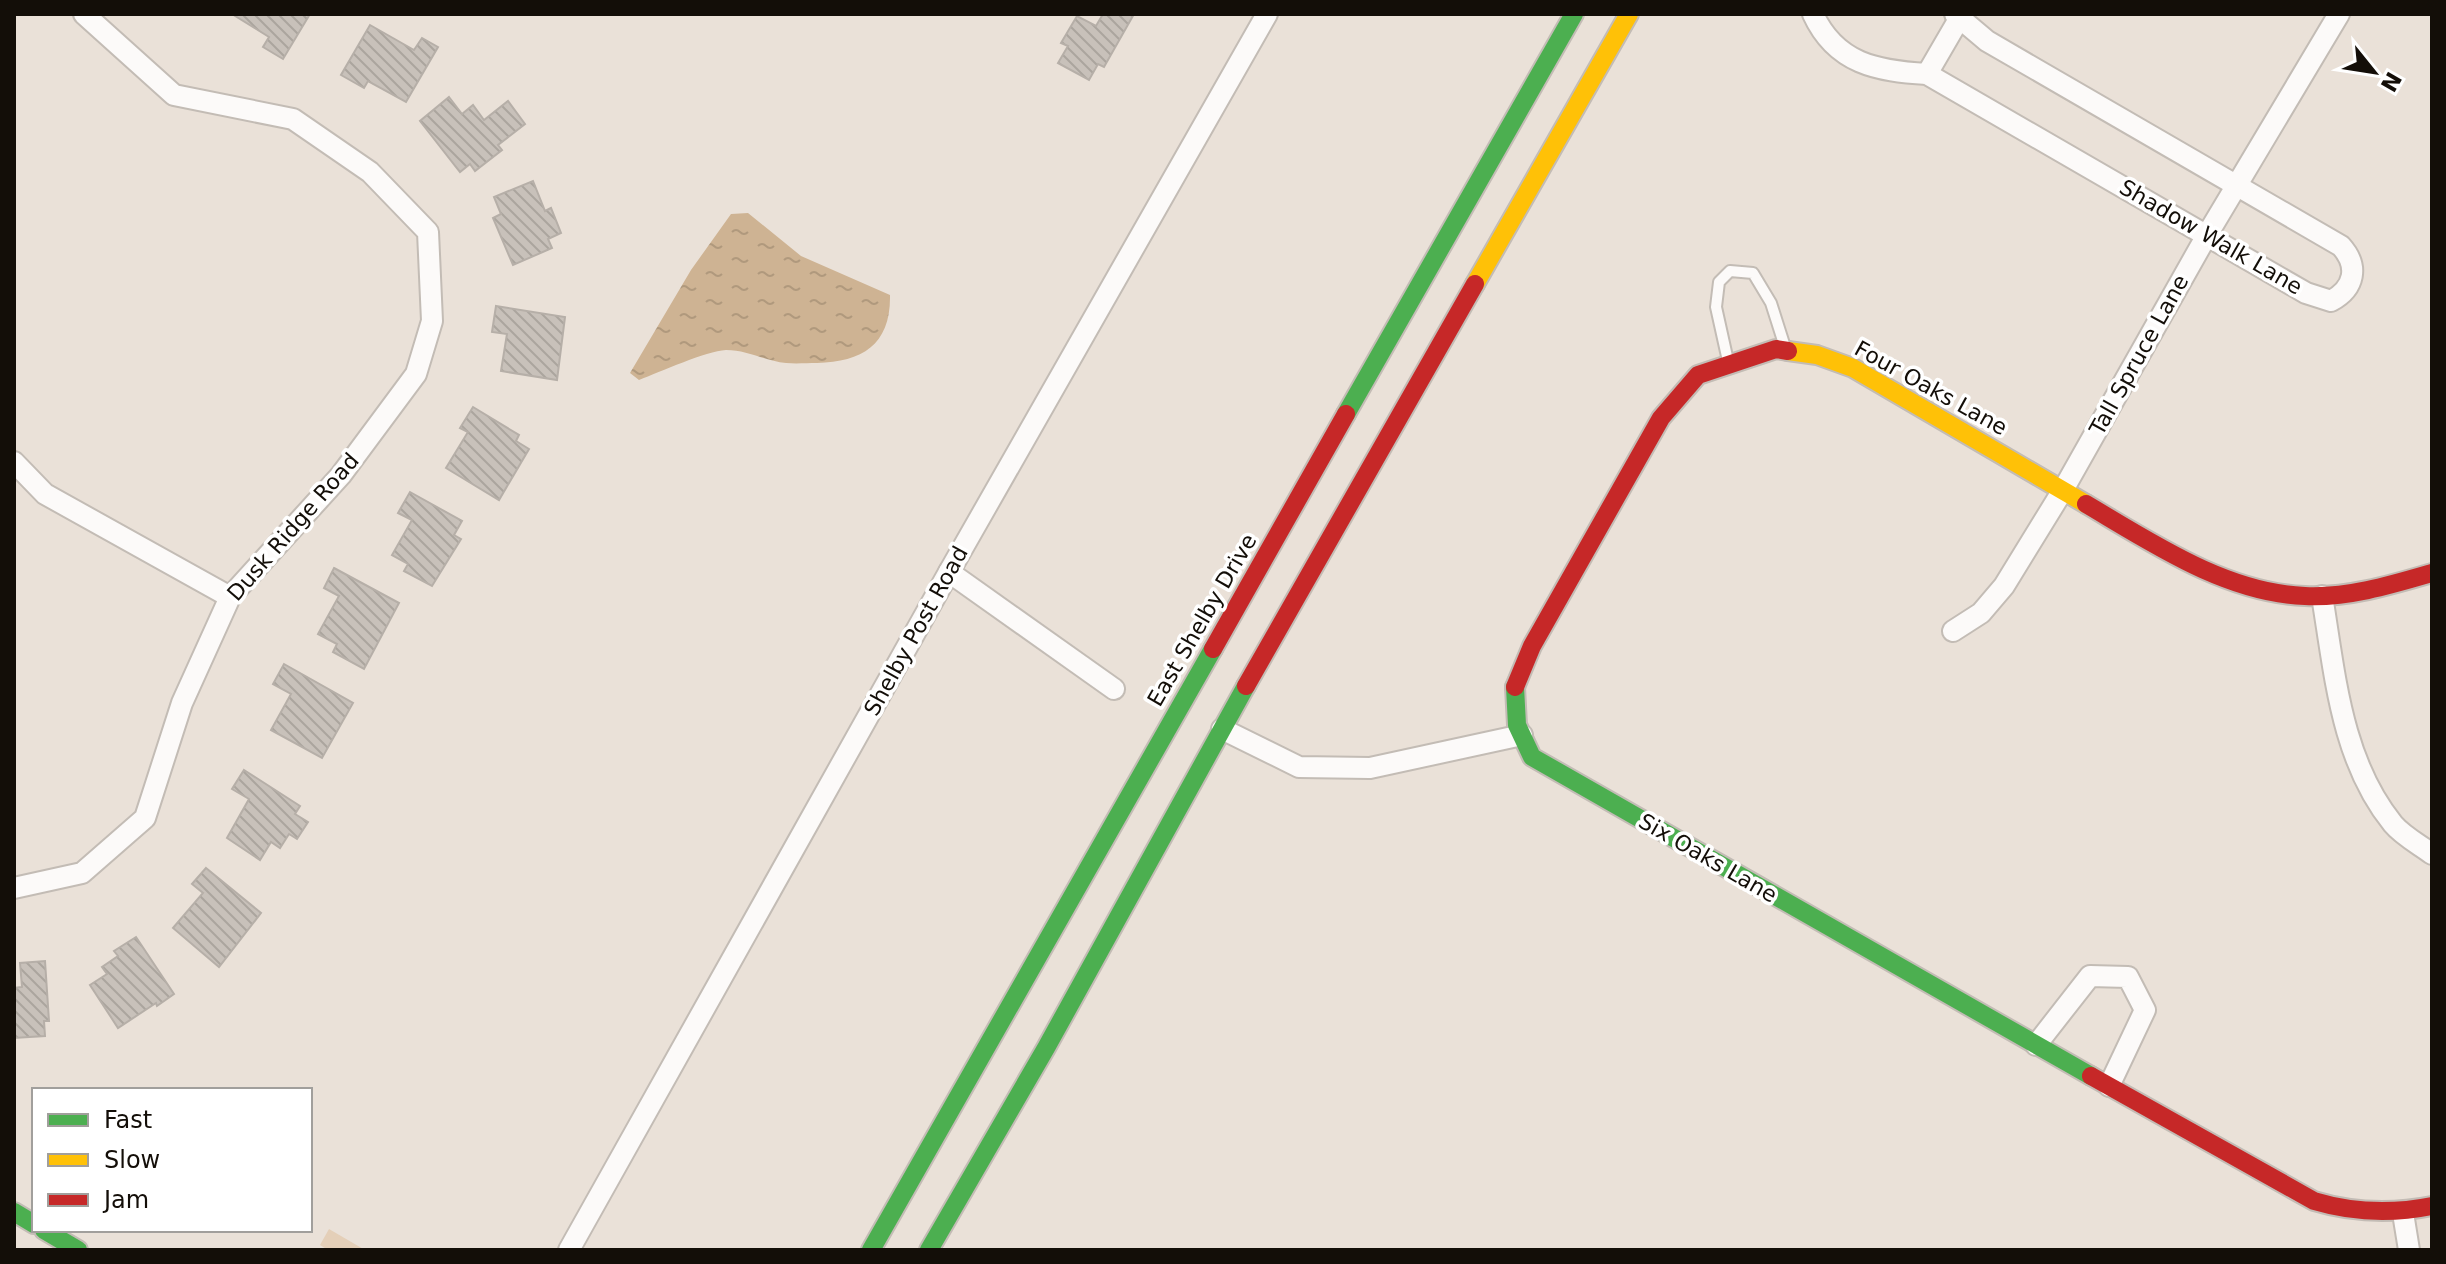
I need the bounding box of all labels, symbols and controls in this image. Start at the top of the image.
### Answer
north arrow [2334,32,2414,112]
text: N [2375,68,2406,96]
street label: Shadow Walk Lane [2115,174,2307,300]
street label: Tall Spruce Lane [2084,271,2193,440]
street label: Four Oaks Lane [1850,336,2012,440]
street label: Dusk Ridge Road [222,448,364,606]
street label: East Shelby Drive [1143,529,1261,711]
street label: Shelby Post Road [859,542,973,720]
street label: Six Oaks Lane [1634,808,1782,908]
legend [32,1088,312,1232]
text: Fast [104,1106,152,1134]
text: Slow [104,1146,160,1174]
text: Jam [102,1186,149,1214]

